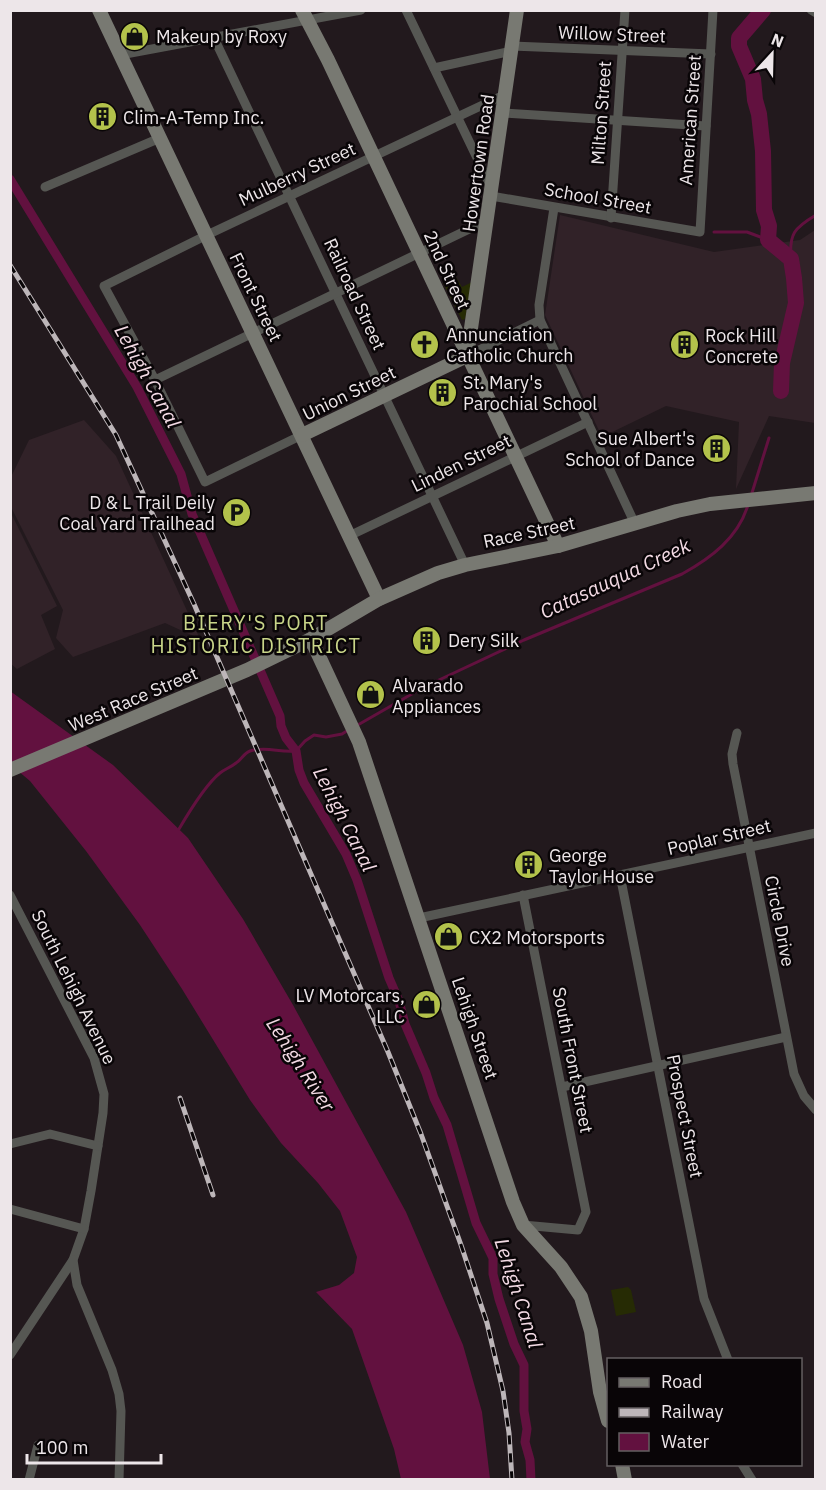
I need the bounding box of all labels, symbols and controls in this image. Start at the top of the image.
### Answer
shop icon: Makeup by Roxy [119,20,151,52]
street label: Willow Street [558,21,666,47]
north arrow [742,24,802,84]
place label: Makeup by Roxy [156,25,287,48]
text: N [768,29,787,52]
street label: American Street [674,54,706,186]
street label: Milton Street [586,60,616,166]
street label: Howertown Road [457,93,499,233]
building icon: Clim-A-Temp Inc. [86,101,118,133]
place label: Clim-A-Temp Inc. [123,106,264,129]
street label: Mulberry Street [235,137,359,211]
street label: School Street [543,177,653,219]
street label: 2nd Street [419,227,475,313]
street label: Railroad Street [319,234,391,354]
street label: Front Street [225,249,287,345]
water label: Lehigh Canal [109,320,188,433]
place label: Annunciation Catholic Church [446,323,574,367]
place label: Rock Hill Concrete [705,324,778,368]
church icon: Annunciation Catholic Church [409,328,441,360]
building icon: Rock Hill Concrete [668,329,700,361]
street label: Union Street [299,361,399,425]
place label: St. Mary's Parochial School [463,371,597,415]
building icon: St. Mary's Parochial School [426,376,458,408]
place label: Sue Albert's School of Dance [565,427,695,471]
street label: Linden Street [407,429,515,497]
building icon: Sue Albert's School of Dance [700,432,732,464]
place label: D & L Trail Deily Coal Yard Trailhead [59,491,215,535]
parking icon: D & L Trail Deily Coal Yard Trailhead [220,496,252,528]
street label: Race Street [481,511,577,553]
water label: Catasauqua Creek [535,531,695,625]
district label: BIERY'S PORT HISTORIC DISTRICT [150,609,362,659]
building icon: Dery Silk [411,624,443,656]
place label: Dery Silk [448,629,520,652]
street label: West Race Street [65,661,201,737]
place label: Alvarado Appliances [392,674,481,718]
shop icon: Alvarado Appliances [355,679,387,711]
water label: Lehigh Canal [307,762,383,877]
street label: Poplar Street [665,814,773,860]
place label: George Taylor House [549,844,654,888]
building icon: George Taylor House [512,849,544,881]
street label: Circle Drive [760,874,800,968]
street label: South Lehigh Avenue [27,906,121,1068]
shop icon: CX2 Motorsports [432,921,464,953]
place label: CX2 Motorsports [469,926,605,949]
street label: Lehigh Street [447,974,503,1082]
place label: LV Motorcars, LLC [296,984,405,1028]
street label: South Front Street [548,985,598,1135]
shop icon: LV Motorcars, LLC [410,989,442,1021]
water label: Lehigh River [260,1012,342,1117]
street label: Prospect Street [662,1052,708,1180]
water label: Lehigh Canal [489,1235,550,1352]
legend [607,1358,802,1466]
text: Road [661,1370,702,1393]
text: Railway [661,1400,723,1423]
scale bar [27,1427,160,1465]
text: Water [661,1430,710,1453]
text: 100 m [36,1436,88,1459]

